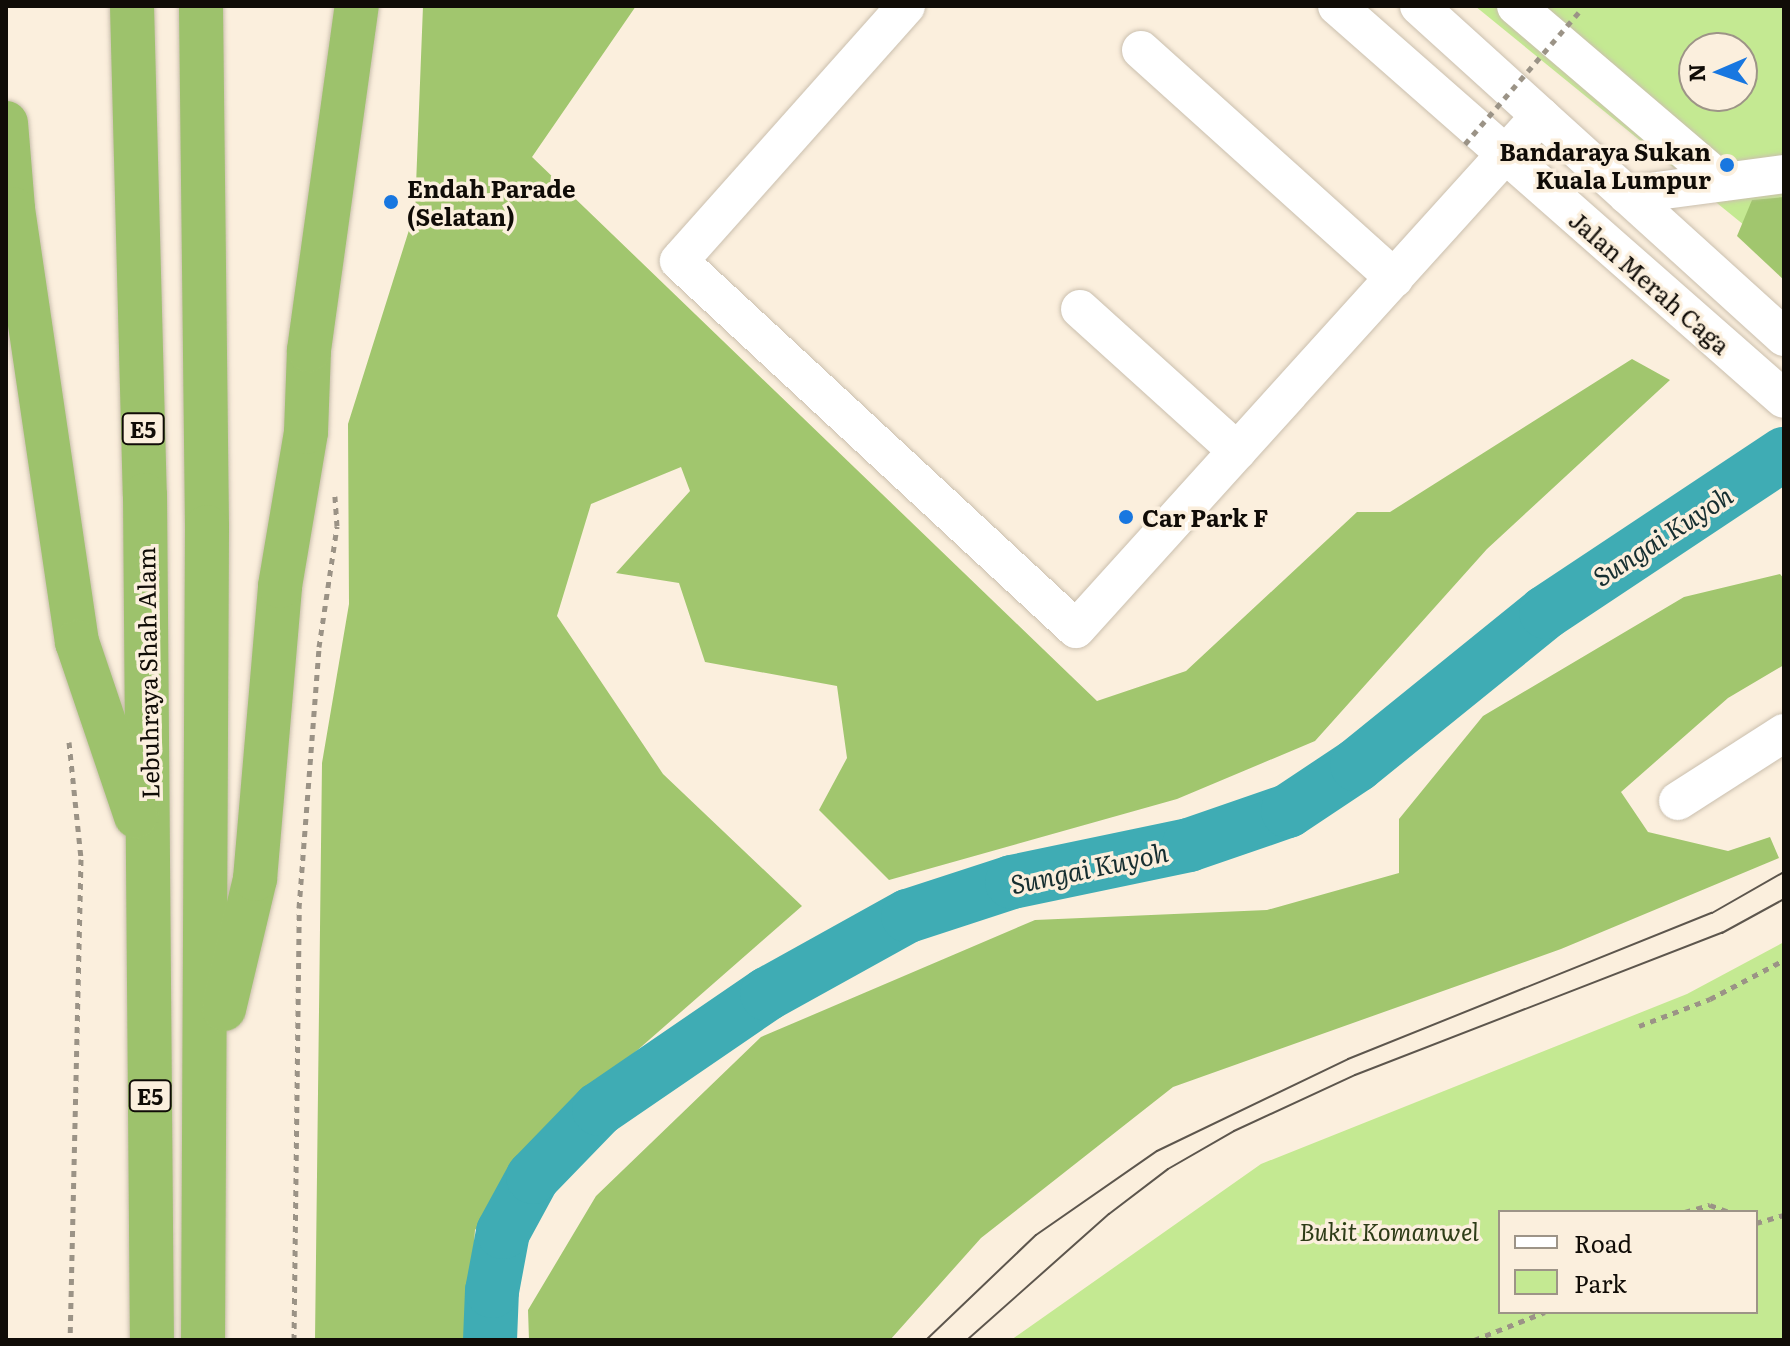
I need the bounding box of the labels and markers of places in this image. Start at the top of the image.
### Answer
place label: Bandaraya Sukan Kuala Lumpur [1499,137,1711,193]
marker: Bandaraya Sukan Kuala Lumpur [1718,156,1736,174]
place label: Endah Parade (Selatan) [407,174,576,230]
marker: Endah Parade (Selatan) [382,193,400,211]
place label: Car Park F [1142,503,1268,531]
marker: Car Park F [1117,508,1135,526]

